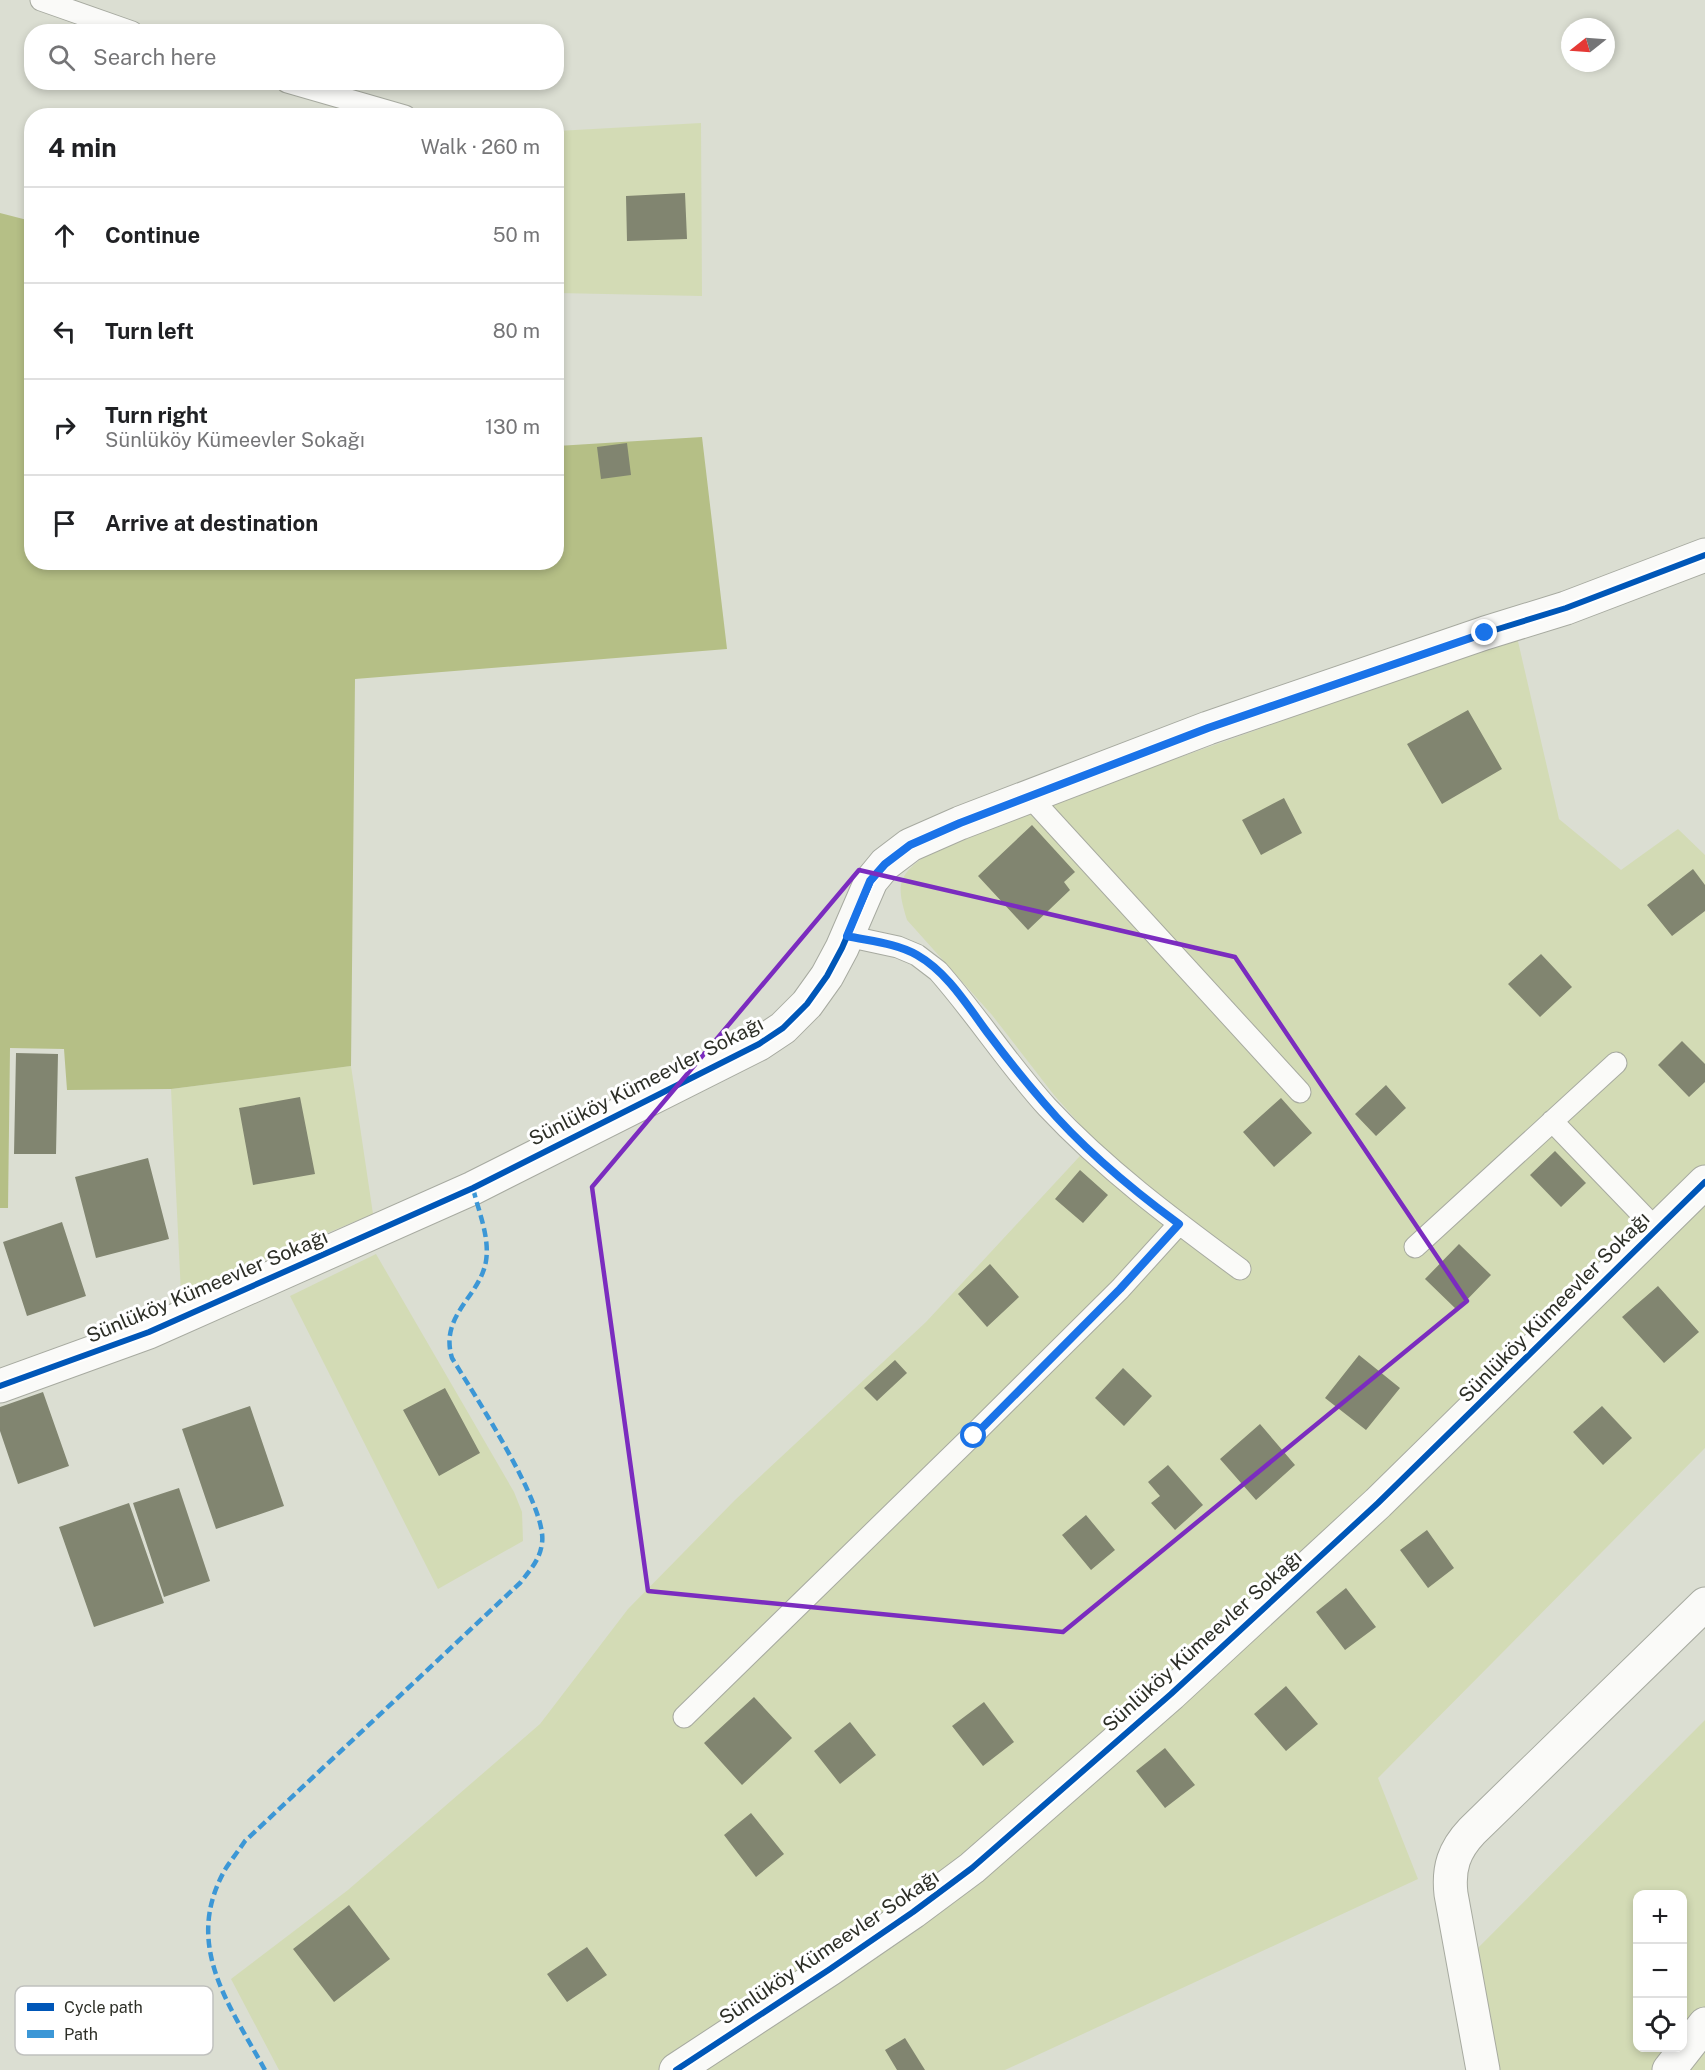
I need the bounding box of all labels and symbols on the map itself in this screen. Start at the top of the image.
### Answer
north arrow [1561,18,1615,72]
route end [1471,619,1497,645]
street label: Sünlüköy Kümeevler Sokağı [525,1011,767,1151]
street label: Sünlüköy Kümeevler Sokağı [1454,1207,1654,1407]
street label: Sünlüköy Kümeevler Sokağı [83,1224,331,1348]
route start [960,1422,986,1448]
street label: Sünlüköy Kümeevler Sokağı [1097,1545,1307,1737]
street label: Sünlüköy Kümeevler Sokağı [715,1864,943,2030]
legend [15,1986,213,2055]
text: Cycle path [64,1998,143,2017]
text: Path [64,2025,98,2044]

